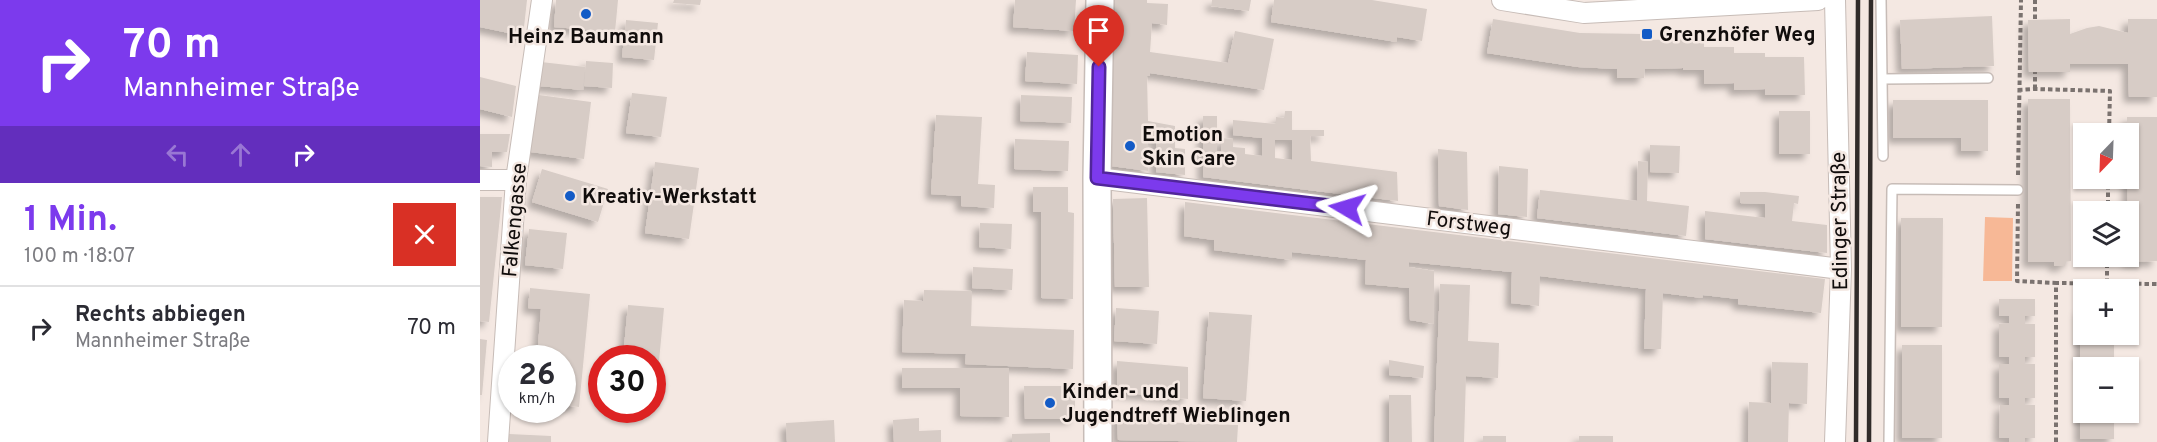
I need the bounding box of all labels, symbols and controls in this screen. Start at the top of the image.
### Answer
pin [1073,5,1124,67]
marker: Heinz Baumann [579,7,593,21]
icon: arrive [1082,14,1115,47]
text: 70 m [123,20,221,73]
place label: Grenzhöfer Weg [1659,22,1816,49]
icon: right [24,24,102,102]
place label: Heinz Baumann [508,24,664,51]
marker: Grenzhöfer Weg [1640,27,1654,41]
text: Mannheimer Straße [123,72,360,106]
place label: Emotion Skin Care [1142,122,1235,173]
north arrow [2073,123,2139,189]
map controls [2073,123,2139,423]
icon: left [161,138,194,171]
icon: ahead [224,138,257,171]
icon: right [287,138,320,171]
marker: Emotion Skin Care [1123,139,1137,153]
street label: Edinger Straße [1826,151,1855,291]
street label: Falkengasse [497,162,534,278]
position arrow [1315,176,1379,240]
place label: Kreativ-Werkstatt [582,184,757,211]
marker: Kreativ-Werkstatt [563,189,577,203]
text: 1 Min. [24,198,117,244]
button: layers [2073,201,2139,267]
button: close [393,203,456,266]
street label: Forstweg [1425,206,1513,243]
text: 100 m · 18:07 [24,244,135,270]
button: + [2073,279,2139,345]
text: Rechts abbiegen [75,302,246,329]
icon: right [24,312,57,345]
text: 70 m [407,315,456,342]
text: Mannheimer Straße [75,329,250,355]
speed limit sign: 30 [588,345,666,423]
button: − [2073,357,2139,423]
text: 26 [519,358,555,395]
place label: Kinder- und Jugendtreff Wieblingen [1062,379,1291,430]
text: km/h [519,390,555,409]
marker: Kinder- und Jugendtreff Wieblingen [1043,396,1057,410]

